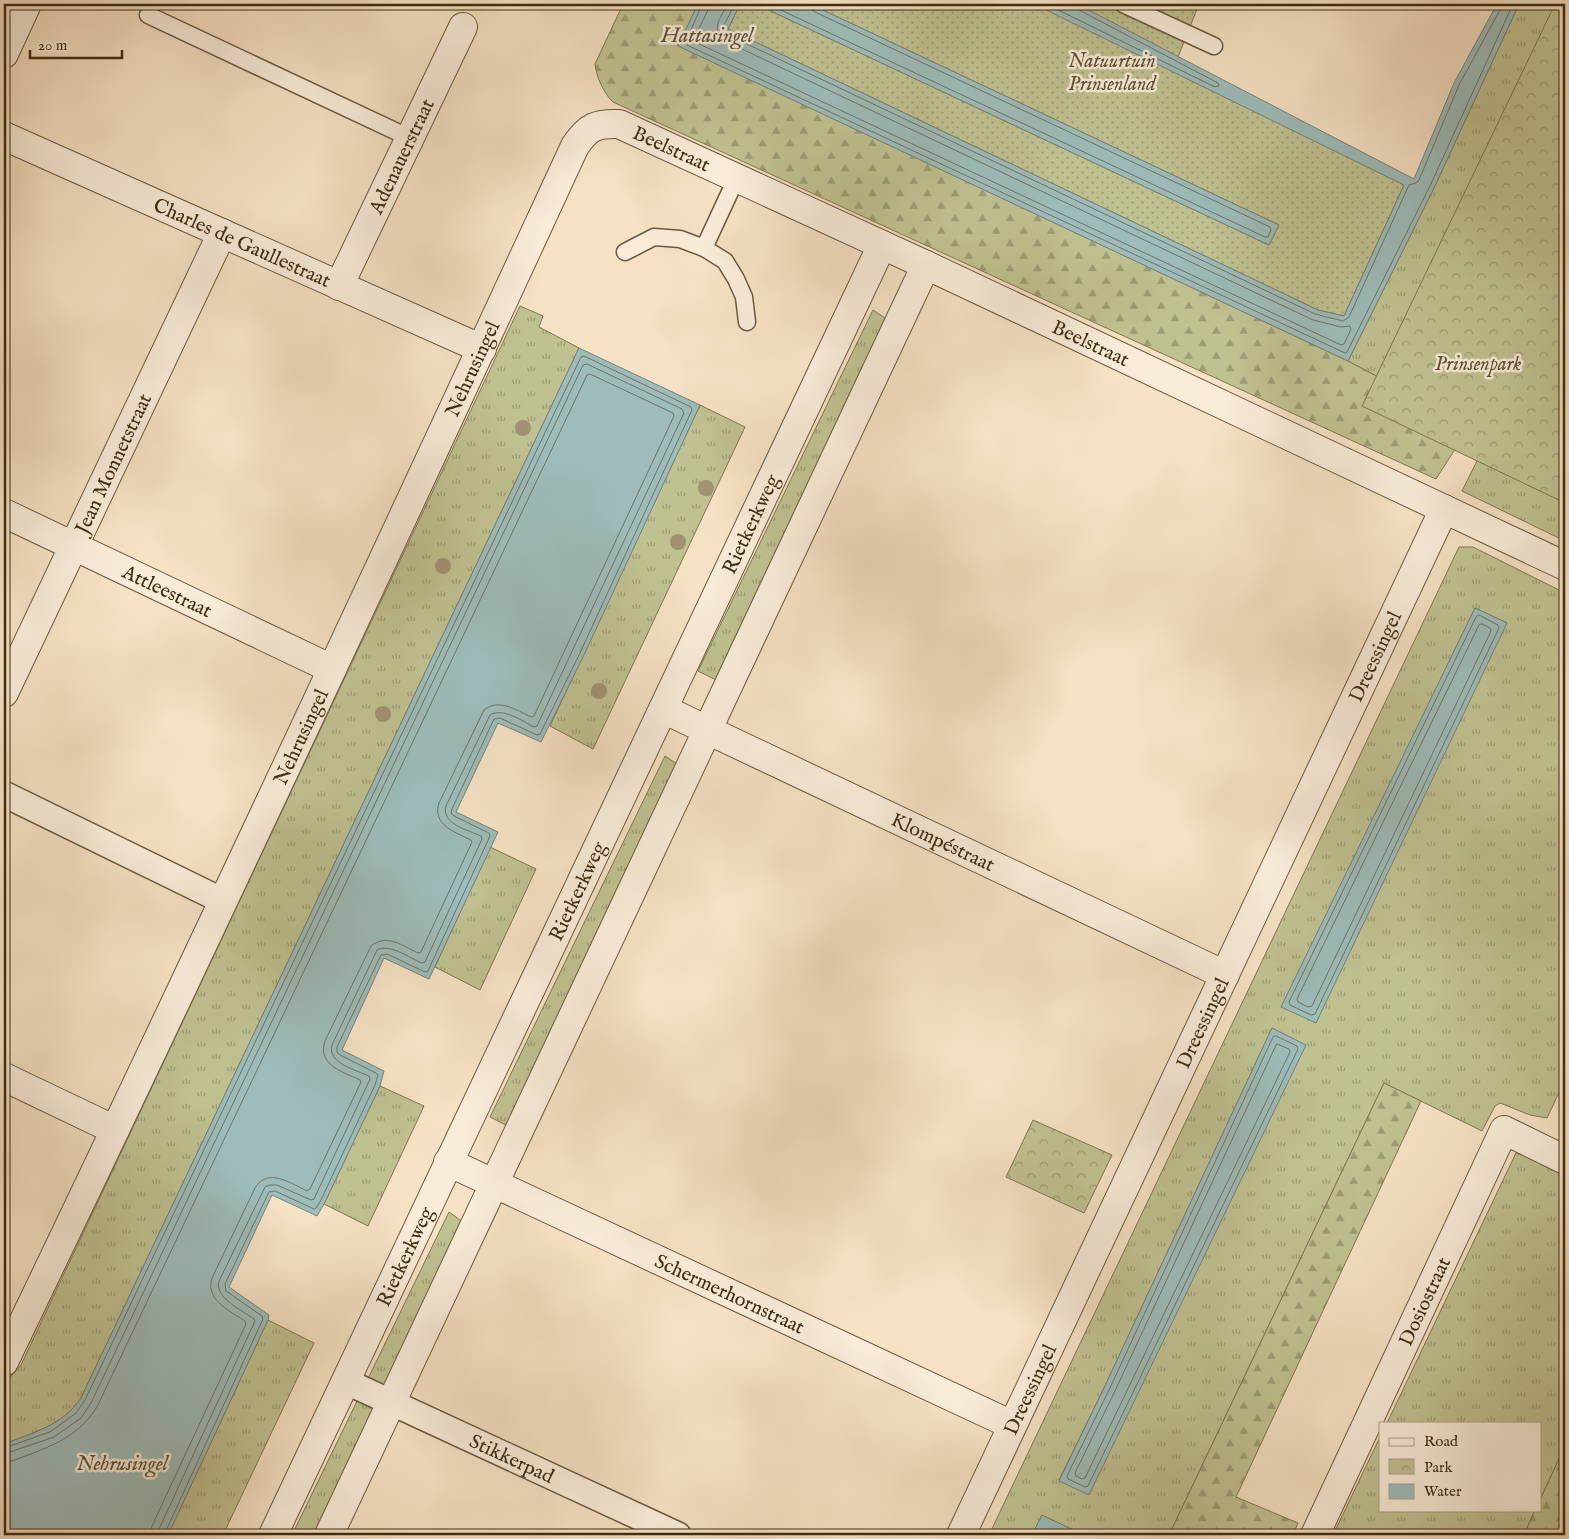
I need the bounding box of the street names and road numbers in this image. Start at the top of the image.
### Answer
street label: Adenauerstraat [364,95,441,219]
street label: Beelstraat [628,121,714,178]
street label: Charles de Gaullestraat [149,193,335,294]
street label: Beelstraat [1048,315,1133,373]
street label: Nehrusingel [440,317,506,421]
street label: Jean Monnetstraat [69,390,158,540]
street label: Rietkerkweg [717,470,786,578]
street label: Attleestraat [117,560,216,624]
street label: Dreessingel [1344,607,1408,706]
street label: Nehrusingel [269,685,335,789]
street label: Klompéstraat [887,808,998,878]
street label: Rietkerkweg [544,837,613,946]
street label: Dreessingel [1171,974,1236,1073]
street label: Rietkerkweg [372,1202,441,1311]
street label: Schermerhornstraat [650,1249,808,1341]
street label: Dosiostraat [1394,1253,1457,1350]
street label: Dreessingel [999,1340,1063,1439]
street label: Stikkerpad [465,1429,558,1490]

